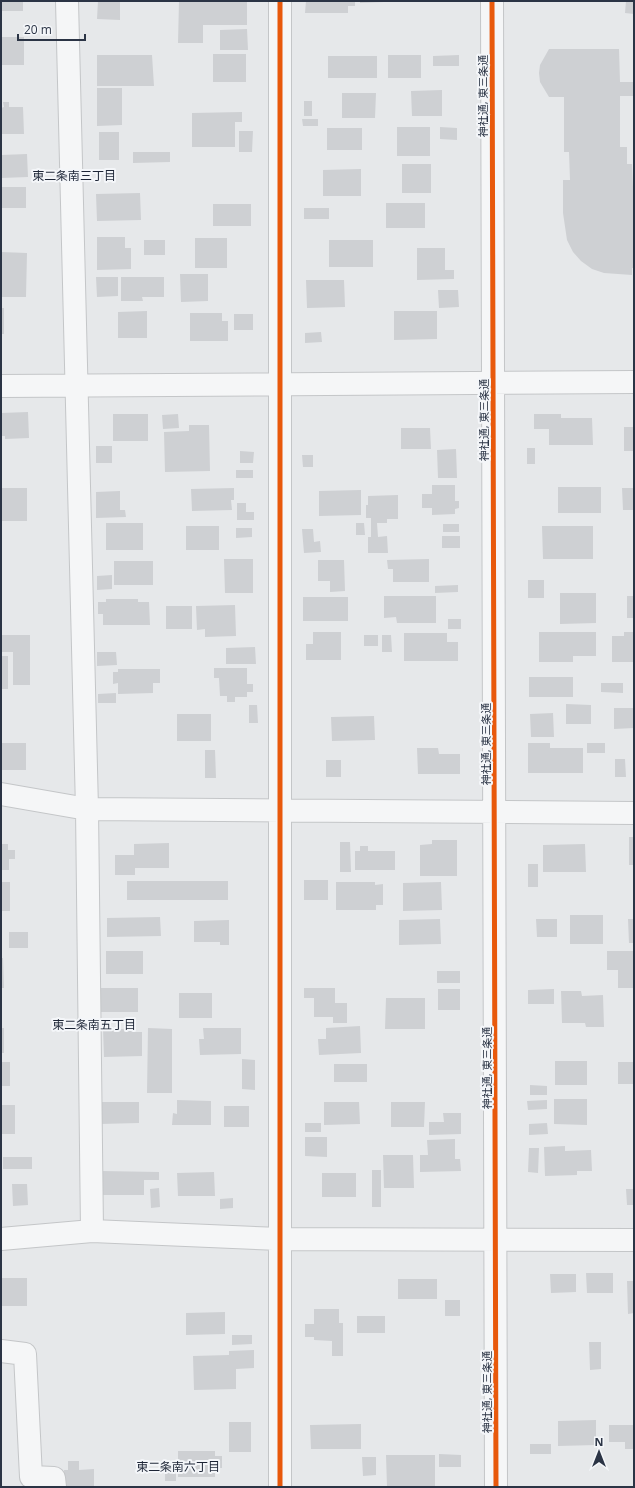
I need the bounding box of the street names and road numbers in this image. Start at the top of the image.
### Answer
street label: 神社通, 東三条通 [475,55,490,137]
street label: 神社通, 東三条通 [476,379,491,461]
street label: 神社通, 東三条通 [478,703,493,785]
street label: 神社通, 東三条通 [479,1027,494,1109]
street label: 神社通, 東三条通 [479,1351,494,1433]

